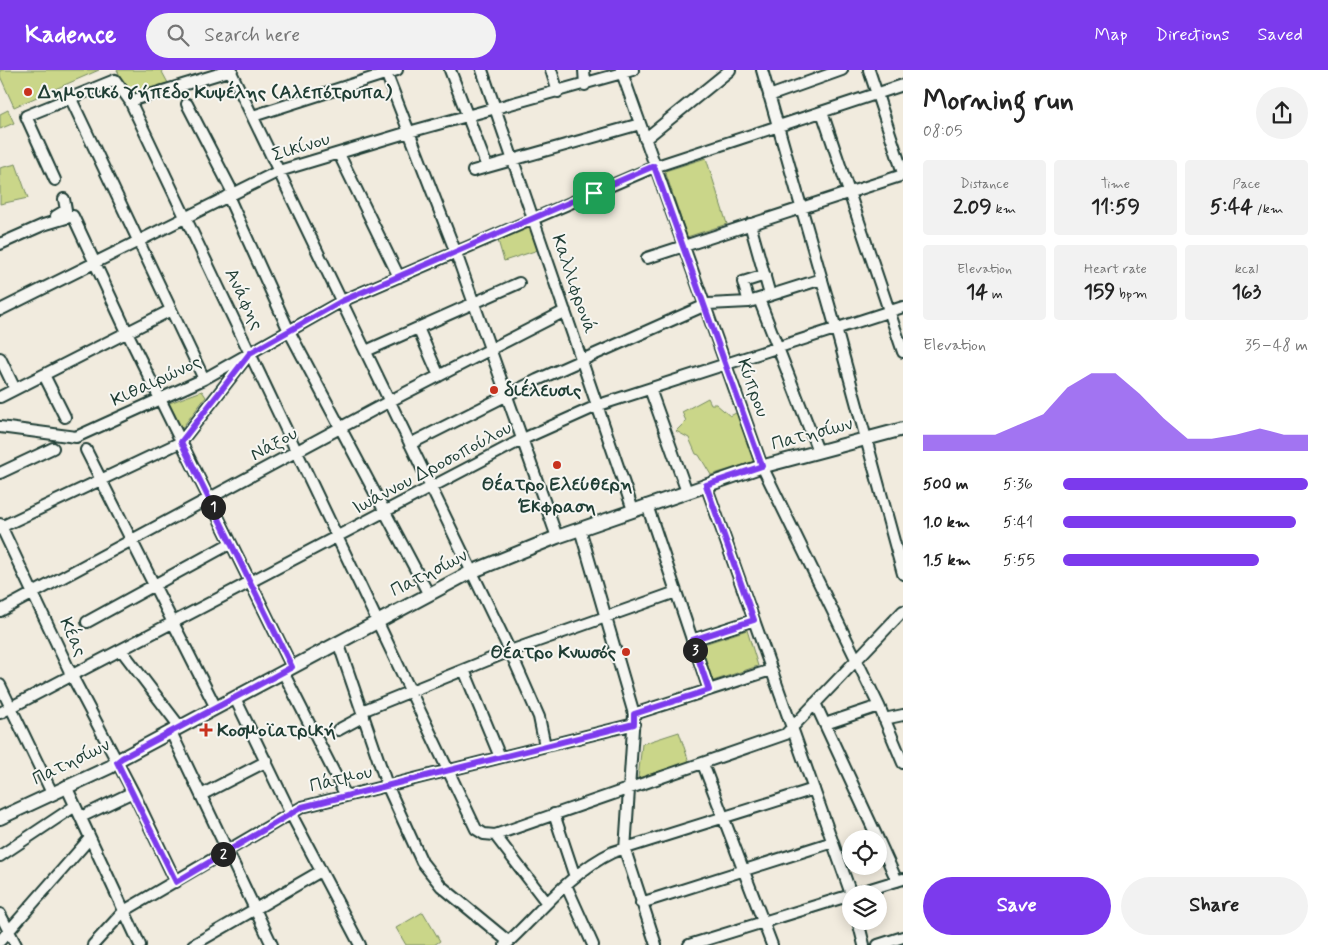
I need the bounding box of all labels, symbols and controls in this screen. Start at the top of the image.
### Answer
search box [146,13,496,58]
text: Kadence [25,20,116,51]
icon: search [164,21,192,49]
text: Search here [204,23,300,48]
text: Map [1095,23,1128,47]
text: Directions [1156,23,1230,47]
text: Saved [1258,23,1303,47]
place label: Δημοτικό γήπεδο Κυψέλης (Αλεπότρυπα) [37,80,392,105]
text: Morning run [923,83,1074,120]
marker: Δημοτικό γήπεδο Κυψέλης (Αλεπότρυπα) [22,86,34,98]
button: share [1256,87,1308,139]
text: 08:05 [923,121,962,142]
street label: Σικίνου [269,126,333,168]
pin [573,172,615,214]
text: Distance [960,175,1009,193]
text: Time [1101,175,1130,193]
text: Pace [1233,175,1260,193]
icon: arrive [580,179,608,207]
text: 2.09 [953,193,992,221]
text: 11:59 [1091,193,1140,221]
text: 5:44 [1210,193,1253,221]
text: km [992,200,1016,218]
text: /km [1253,200,1283,218]
street label: Καλλιφρονά [545,231,603,337]
text: Elevation [957,260,1012,278]
text: Heart rate [1084,260,1147,278]
text: kcal [1235,260,1258,278]
street label: Ανάφης [218,264,270,334]
text: 14 [966,278,988,306]
text: 159 [1084,278,1115,306]
text: 163 [1232,278,1261,306]
text: m [988,285,1003,303]
text: bpm [1115,285,1147,303]
text: Elevation [923,335,986,356]
text: 35–48 m [1245,335,1308,356]
street label: Κιθαιρώνος [107,349,205,413]
street label: Κύπρου [731,355,775,421]
place label: διέλευσις [504,378,582,403]
marker: διέλευσις [488,384,500,396]
street label: Πατησίων [768,411,856,457]
street label: Ιωάννου Δροσοπούλου [348,415,516,521]
street label: Νάξου [246,421,302,467]
marker: Θέατρο Ελεύθερη Έκφραση [551,459,563,471]
place label: Θέατρο Ελεύθερη Έκφραση [482,472,632,519]
text: 500 m [923,474,968,495]
text: 5:36 [1003,474,1033,495]
pin: 1 [200,494,226,520]
text: 1 [210,498,217,516]
text: 1.0 km [923,512,970,533]
text: 5:41 [1003,512,1033,533]
street label: Πατησίων [386,543,472,603]
text: 1.5 km [923,550,971,571]
text: 5:55 [1003,550,1035,571]
street label: Κέας [53,613,93,661]
pin: 3 [682,638,708,662]
place label: Θέατρο Κνωσός [490,640,617,665]
text: 3 [692,641,699,659]
marker: Θέατρο Κνωσός [620,646,632,658]
place label: Κοσμοϊατρική [217,718,336,743]
marker: Κοσμοϊατρική [199,723,213,737]
street label: Πατησίων [28,732,114,792]
street label: Πάτμου [307,759,375,799]
map controls [842,830,887,930]
button: locate [842,830,887,875]
pin: 2 [210,842,236,866]
text: 2 [220,845,227,863]
button: Save [923,877,1111,935]
button: Share [1121,877,1308,935]
button: layers [842,885,887,930]

